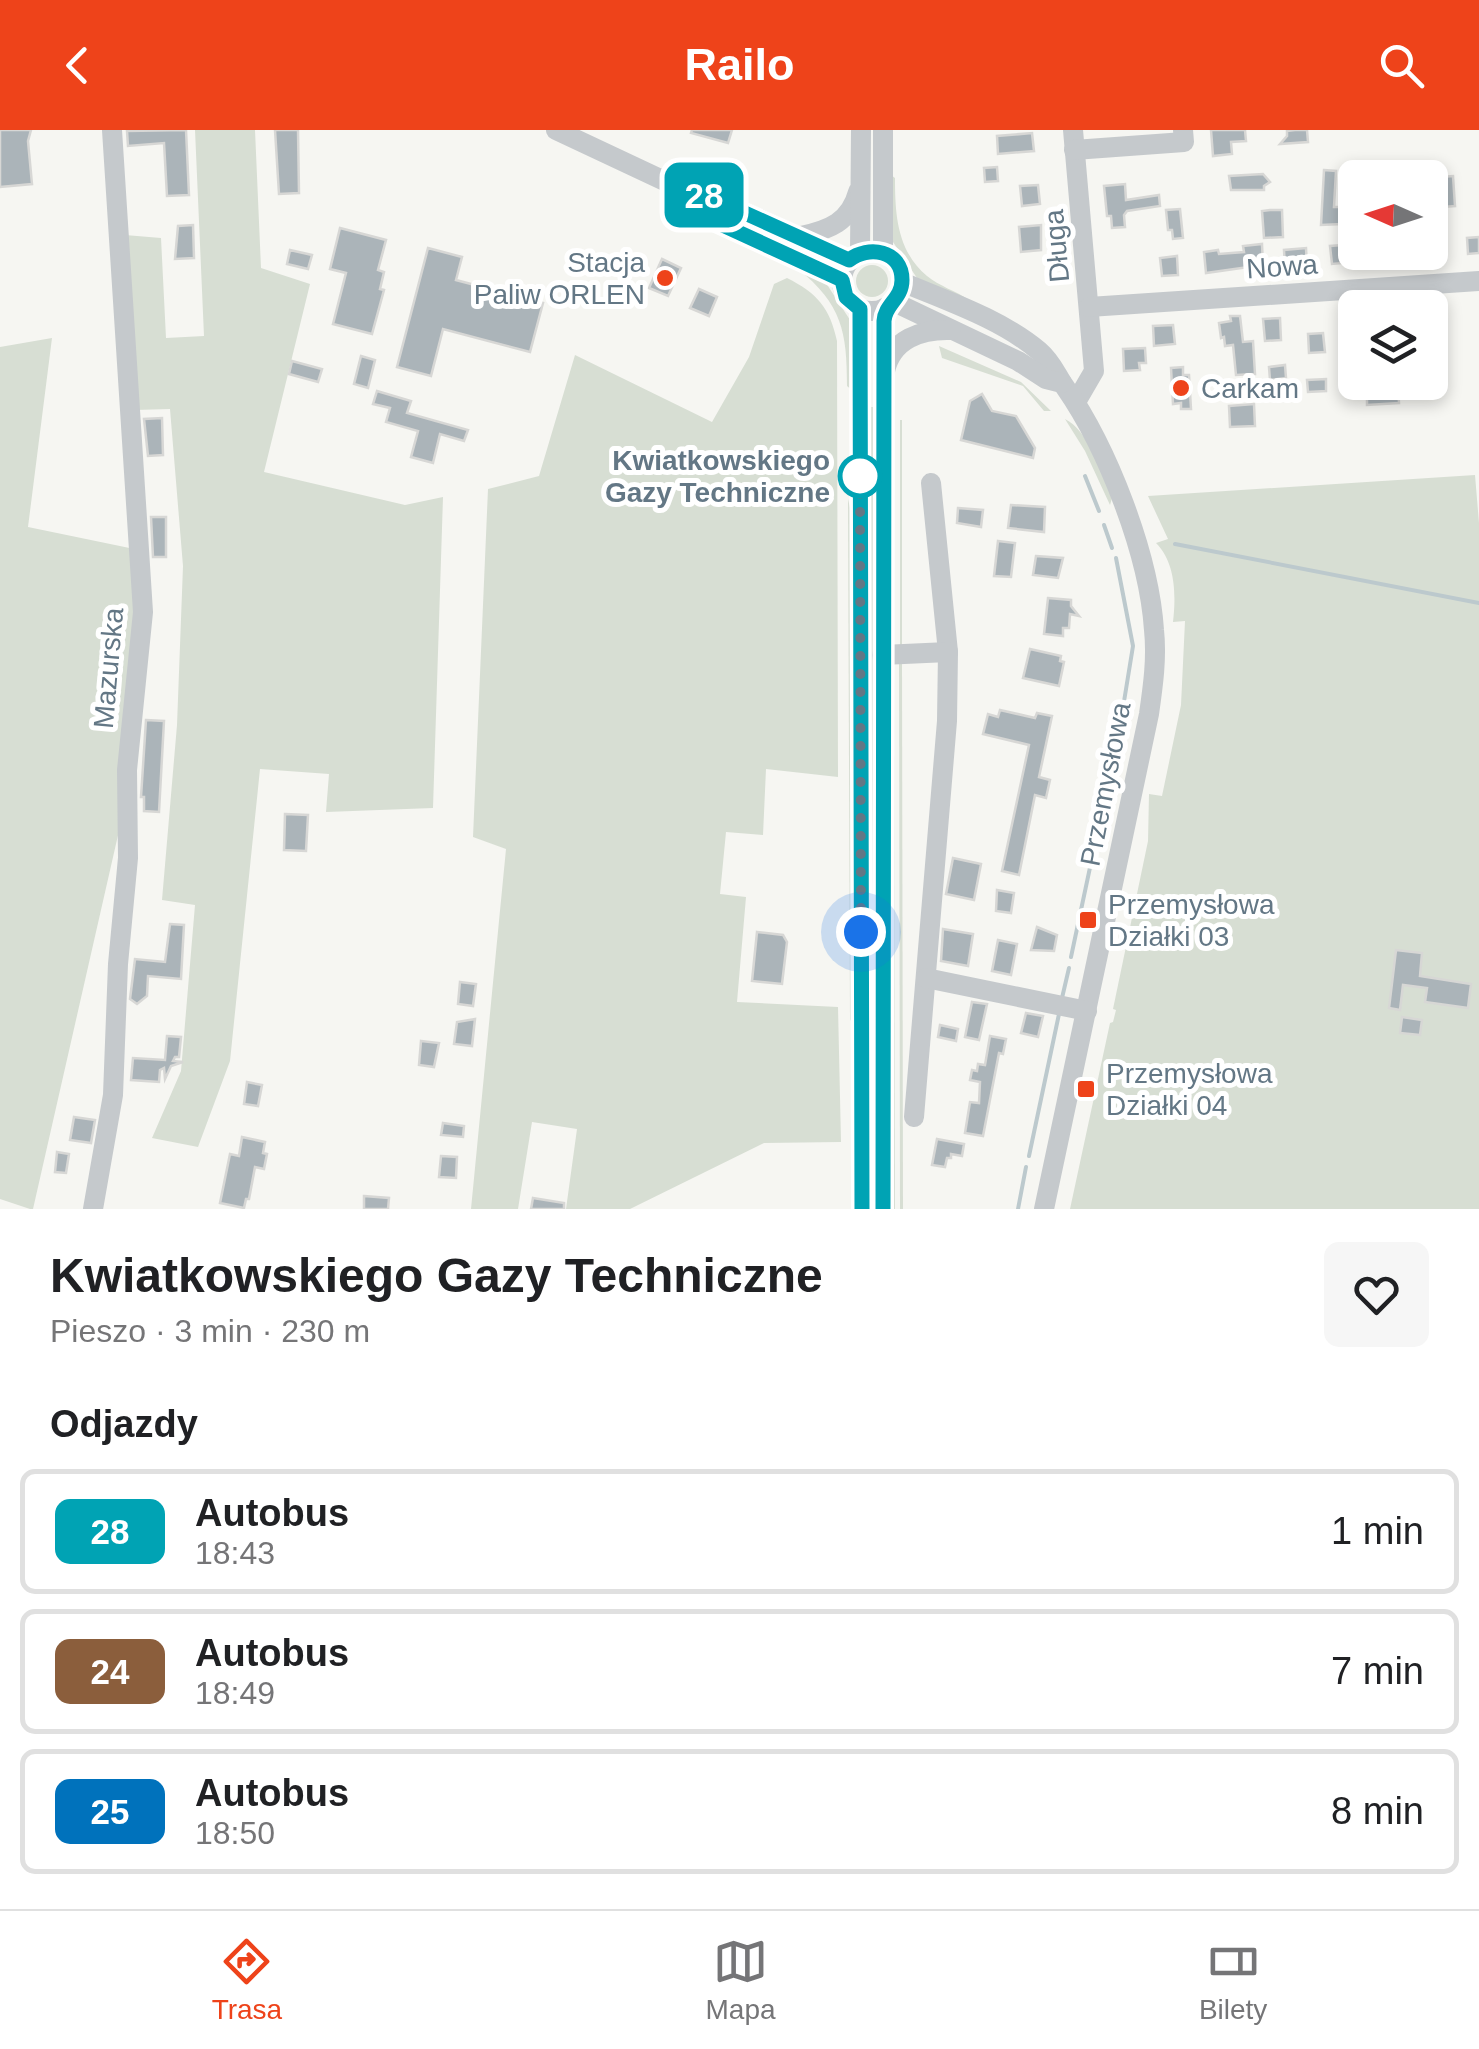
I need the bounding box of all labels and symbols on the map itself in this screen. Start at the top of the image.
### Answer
north arrow [1338,160,1448,270]
line badge: 28 [659,162,749,228]
street label: Długa [1038,208,1075,284]
place label: Stacja Paliw ORLEN [474,247,645,310]
street label: Nowa [1245,249,1319,284]
marker: Stacja Paliw ORLEN [654,267,676,289]
place label: Carkam [1201,373,1299,404]
marker: Carkam [1170,377,1192,399]
place label: Kwiatkowskiego Gazy Techniczne [605,445,830,508]
marker: Kwiatkowskiego Gazy Techniczne [839,455,881,497]
street label: Mazurska [88,606,129,730]
street label: Przemysłowa [1074,699,1137,869]
place label: Przemysłowa Działki 03 [1108,889,1275,952]
your location [836,907,886,957]
marker: Przemysłowa Działki 03 [1077,909,1099,931]
place label: Przemysłowa Działki 04 [1106,1058,1273,1121]
marker: Przemysłowa Działki 04 [1075,1078,1097,1100]

